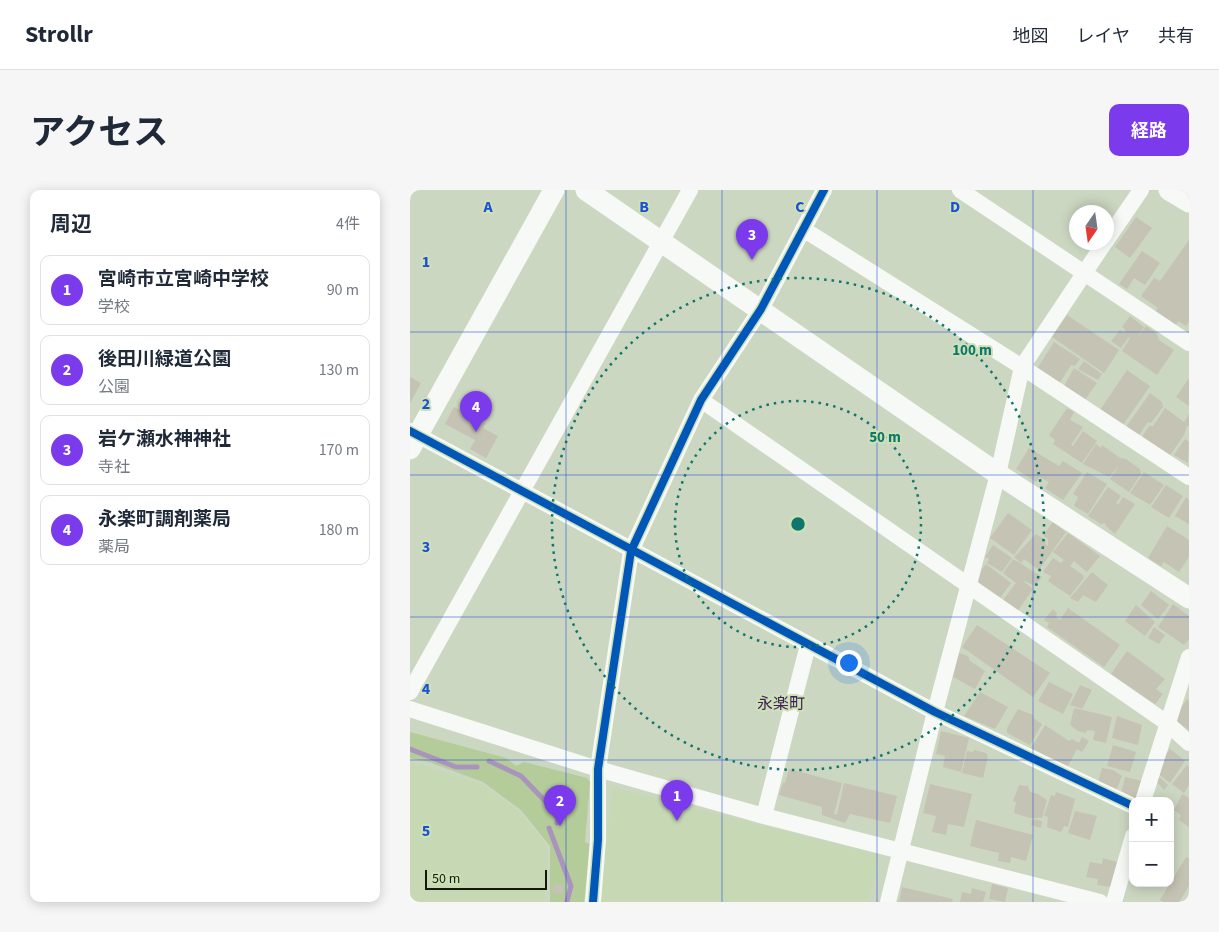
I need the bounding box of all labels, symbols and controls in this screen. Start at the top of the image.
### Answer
text: Strollr [25,17,93,52]
text: 地図 [1013,24,1049,49]
text: レイヤ [1077,24,1130,49]
text: 共有 [1158,24,1194,49]
button: 経路 [1109,104,1189,156]
text: アクセス [30,108,168,158]
text: A [482,196,493,218]
text: B [639,196,649,218]
text: C [795,196,805,218]
text: D [950,196,960,218]
north arrow [1069,205,1114,250]
text: 周辺 [50,209,92,239]
text: 4件 [336,213,360,235]
pin: 3 [736,219,768,260]
text: 1 [422,251,430,273]
text: 宮崎市立宮崎中学校 [98,266,269,293]
text: 1 [63,279,71,301]
text: 90 m [327,279,359,301]
text: 学校 [98,296,130,318]
text: 100 m [952,340,992,361]
text: 後田川緑道公園 [98,346,231,373]
text: 2 [63,359,71,381]
text: 130 m [319,359,359,381]
text: 公園 [98,376,130,398]
pin: 4 [460,391,492,432]
text: 2 [422,393,430,415]
text: 岩ケ瀬水神神社 [98,426,231,453]
text: 50 m [869,427,901,448]
text: 3 [63,439,71,461]
text: 170 m [319,439,359,461]
text: 寺社 [98,456,130,478]
text: 永楽町調剤薬局 [98,506,231,533]
centre of rings [789,515,807,533]
text: 4 [63,519,71,541]
text: 180 m [319,519,359,541]
text: 薬局 [98,536,130,558]
text: 3 [422,536,430,558]
your location [836,650,862,676]
text: 4 [422,678,431,700]
district label: 永楽町 [757,693,805,715]
pin: 1 [661,780,693,821]
pin: 2 [544,785,576,826]
map controls [1129,797,1174,887]
button: + [1129,797,1174,842]
text: 5 [422,820,430,842]
button: − [1129,842,1174,887]
scale bar [425,867,548,890]
text: 50 m [432,869,460,889]

